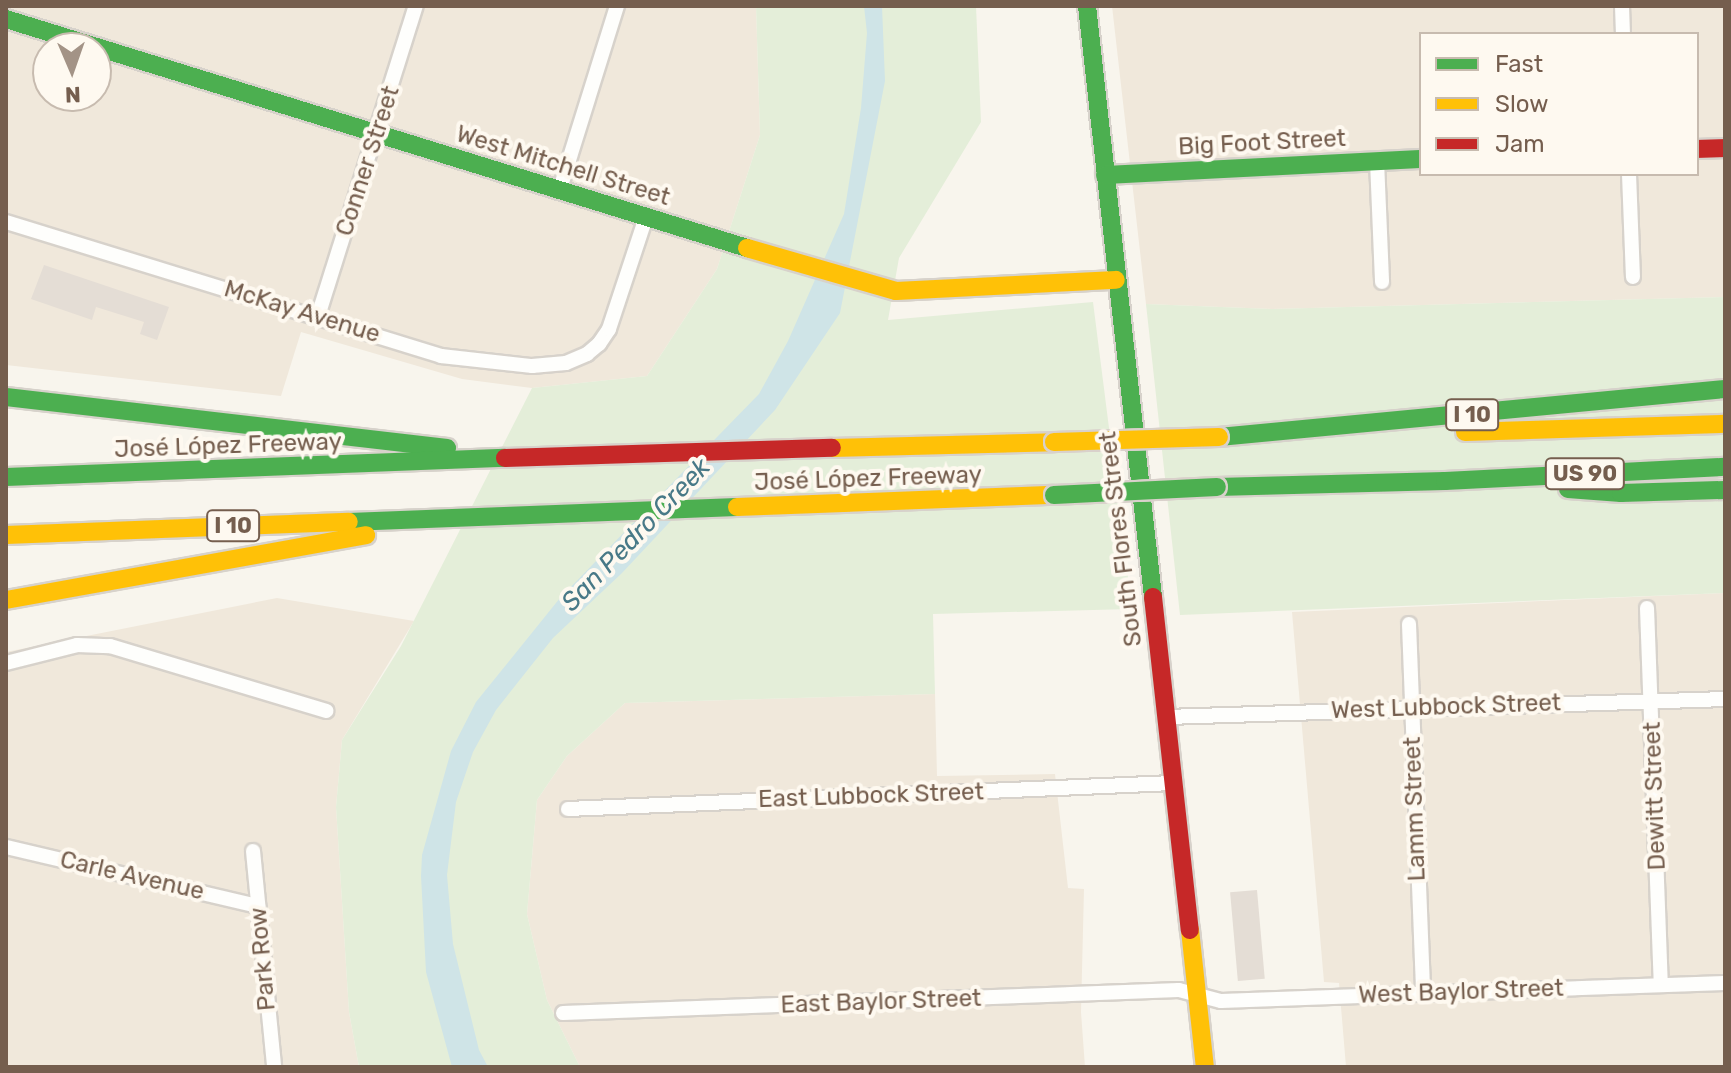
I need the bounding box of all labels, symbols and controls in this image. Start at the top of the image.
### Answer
north arrow [32,32,112,112]
legend [1419,32,1699,176]
text: Fast [1495,50,1543,78]
text: N [64,81,81,108]
street label: Conner Street [330,82,406,240]
text: Slow [1495,90,1548,118]
street label: West Mitchell Street [453,120,673,212]
street label: Big Foot Street [1177,124,1347,162]
text: Jam [1495,130,1545,158]
street label: McKay Avenue [220,274,384,350]
road number: I 10 [1444,397,1500,433]
street label: José López Freeway [114,428,342,464]
street label: South Flores Street [1094,430,1148,648]
water label: San Pedro Creek [555,452,717,618]
road number: US 90 [1543,456,1627,492]
street label: José López Freeway [754,461,982,497]
road number: I 10 [205,508,261,544]
street label: West Lubbock Street [1330,689,1562,725]
street label: Dewitt Street [1638,721,1672,871]
street label: Lamm Street [1398,736,1432,882]
street label: East Lubbock Street [758,778,984,814]
street label: Carle Avenue [57,845,207,907]
street label: Park Row [244,906,282,1012]
street label: West Baylor Street [1358,974,1564,1010]
street label: East Baylor Street [780,984,982,1020]

